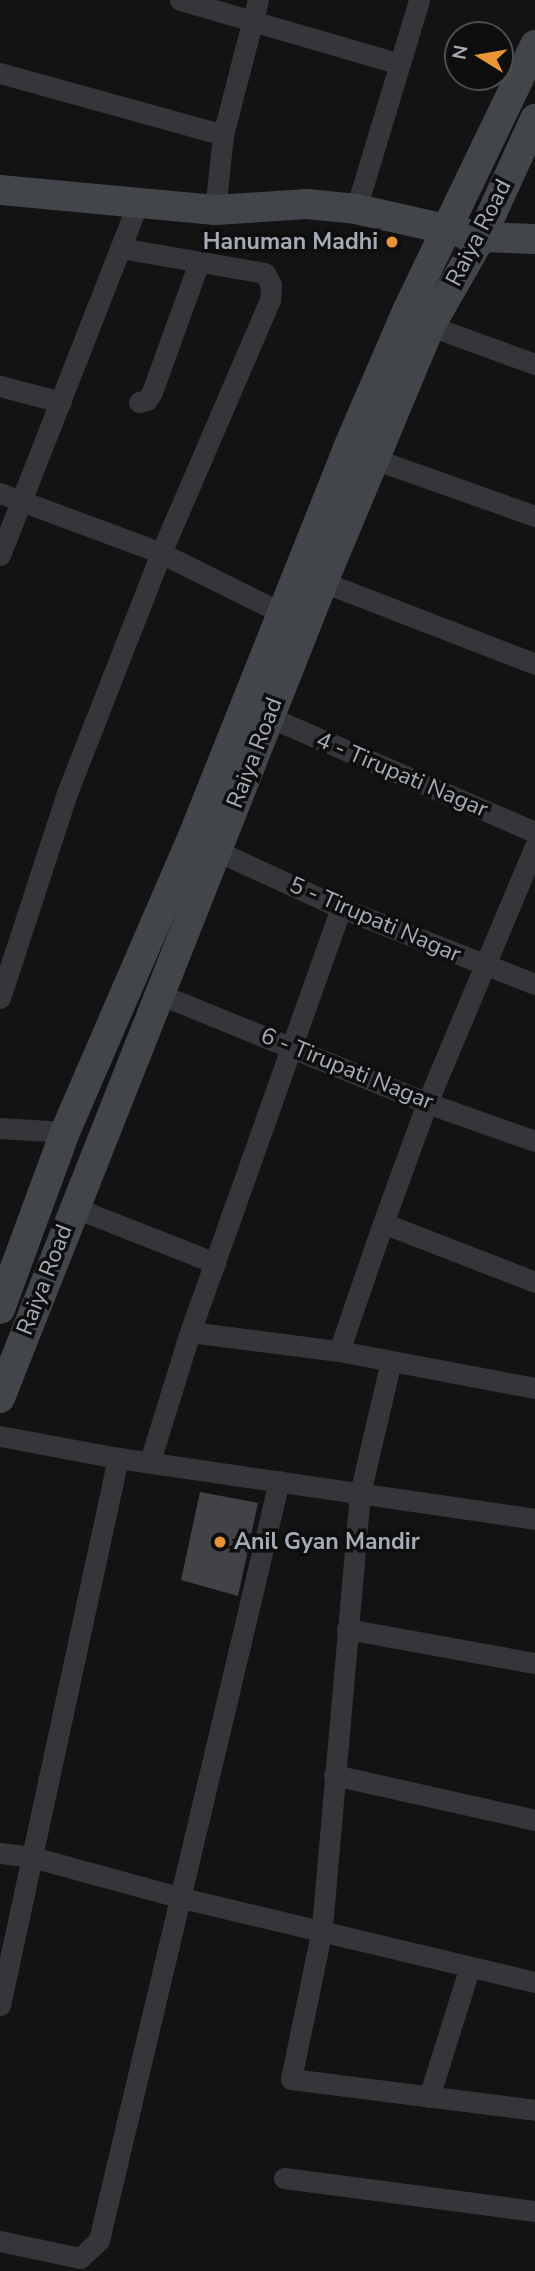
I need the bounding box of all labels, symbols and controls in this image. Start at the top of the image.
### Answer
north arrow [444,21,514,91]
text: N [446,43,474,62]
street label: Raiya Road [440,175,518,291]
place label: Hanuman Madhi [203,228,378,256]
marker: Hanuman Madhi [384,234,400,250]
street label: Raiya Road [221,694,289,812]
street label: 4 - Tirupati Nagar [312,726,492,824]
street label: 5 - Tirupati Nagar [285,871,465,969]
street label: 6 - Tirupati Nagar [257,1022,437,1116]
street label: Raiya Road [11,1221,79,1339]
place label: Anil Gyan Mandir [234,1528,420,1556]
marker: Anil Gyan Mandir [212,1534,228,1550]

